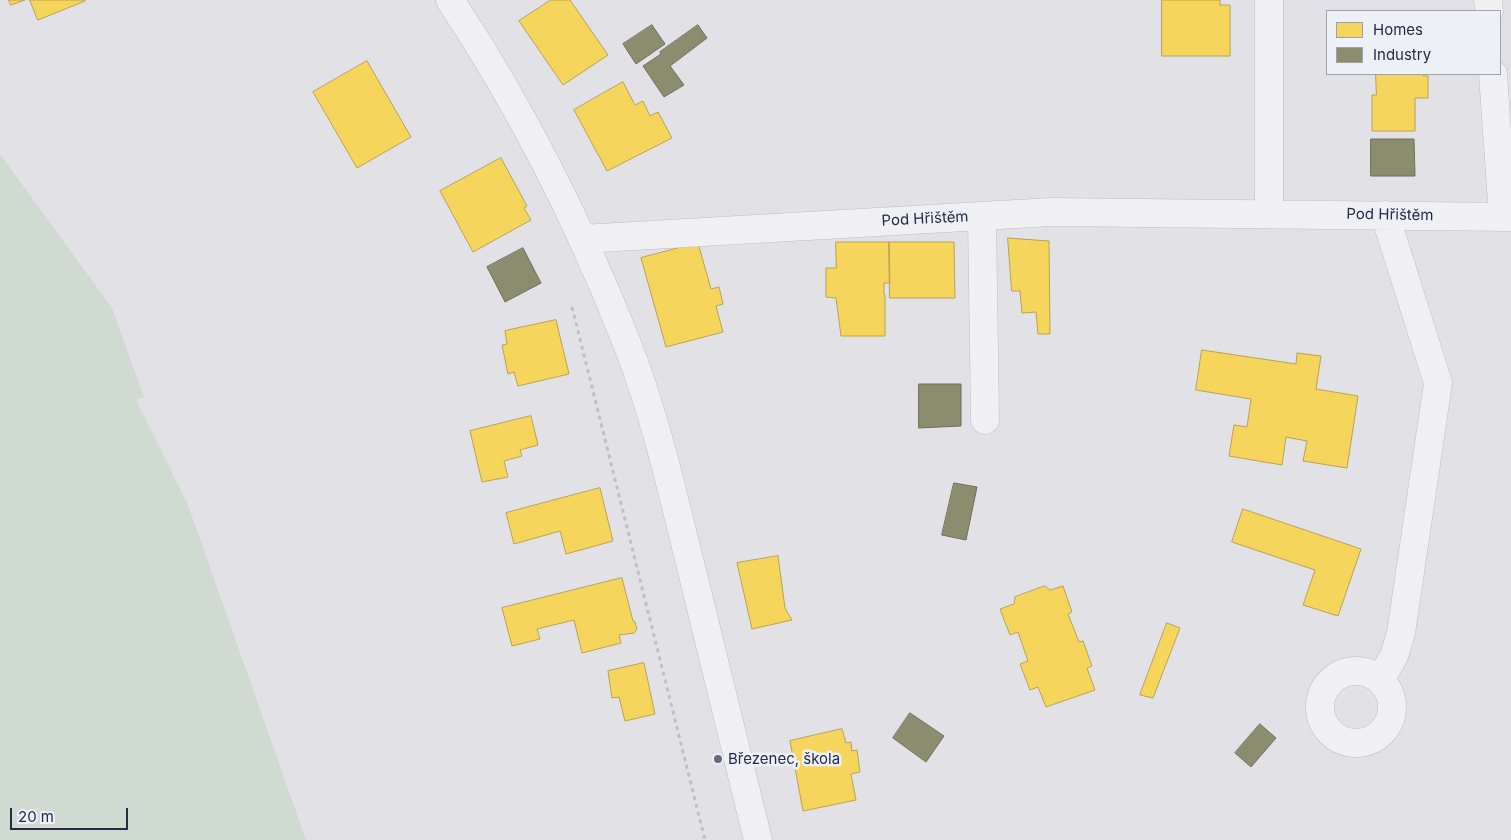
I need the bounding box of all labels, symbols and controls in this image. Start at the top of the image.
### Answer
legend [1326,10,1501,75]
text: Homes [1373,20,1423,39]
text: Industry [1373,45,1431,64]
street label: Pod Hřištěm [1346,205,1434,225]
street label: Pod Hřištěm [881,208,969,230]
place label: Březenec, škola [728,750,840,768]
marker: Březenec, škola [712,753,724,765]
scale bar [12,798,130,830]
text: 20 m [18,807,54,826]

